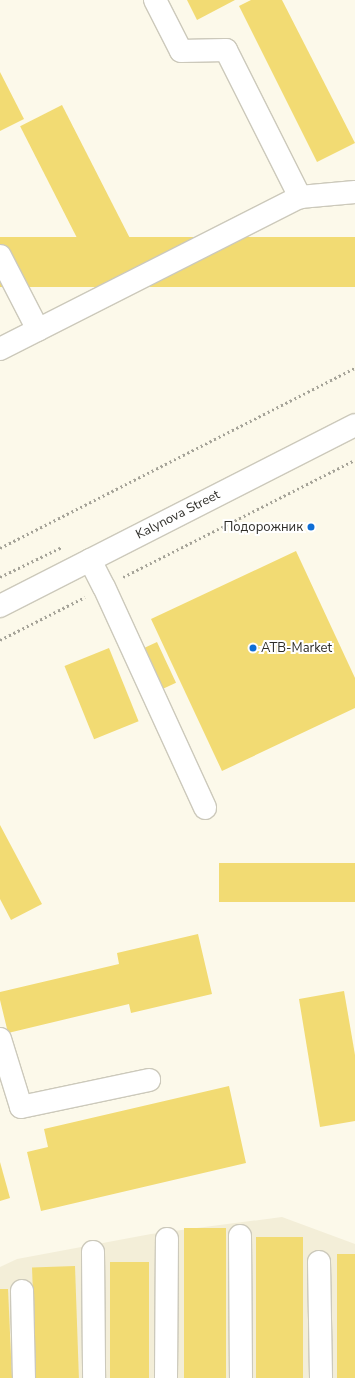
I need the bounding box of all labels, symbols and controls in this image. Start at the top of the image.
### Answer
street label: Kalynova Street [133,487,223,543]
place label: Подорожник [223,519,303,535]
marker: Подорожник [306,522,316,532]
place label: ATB-Market [261,640,332,656]
marker: ATB-Market [248,643,258,653]

